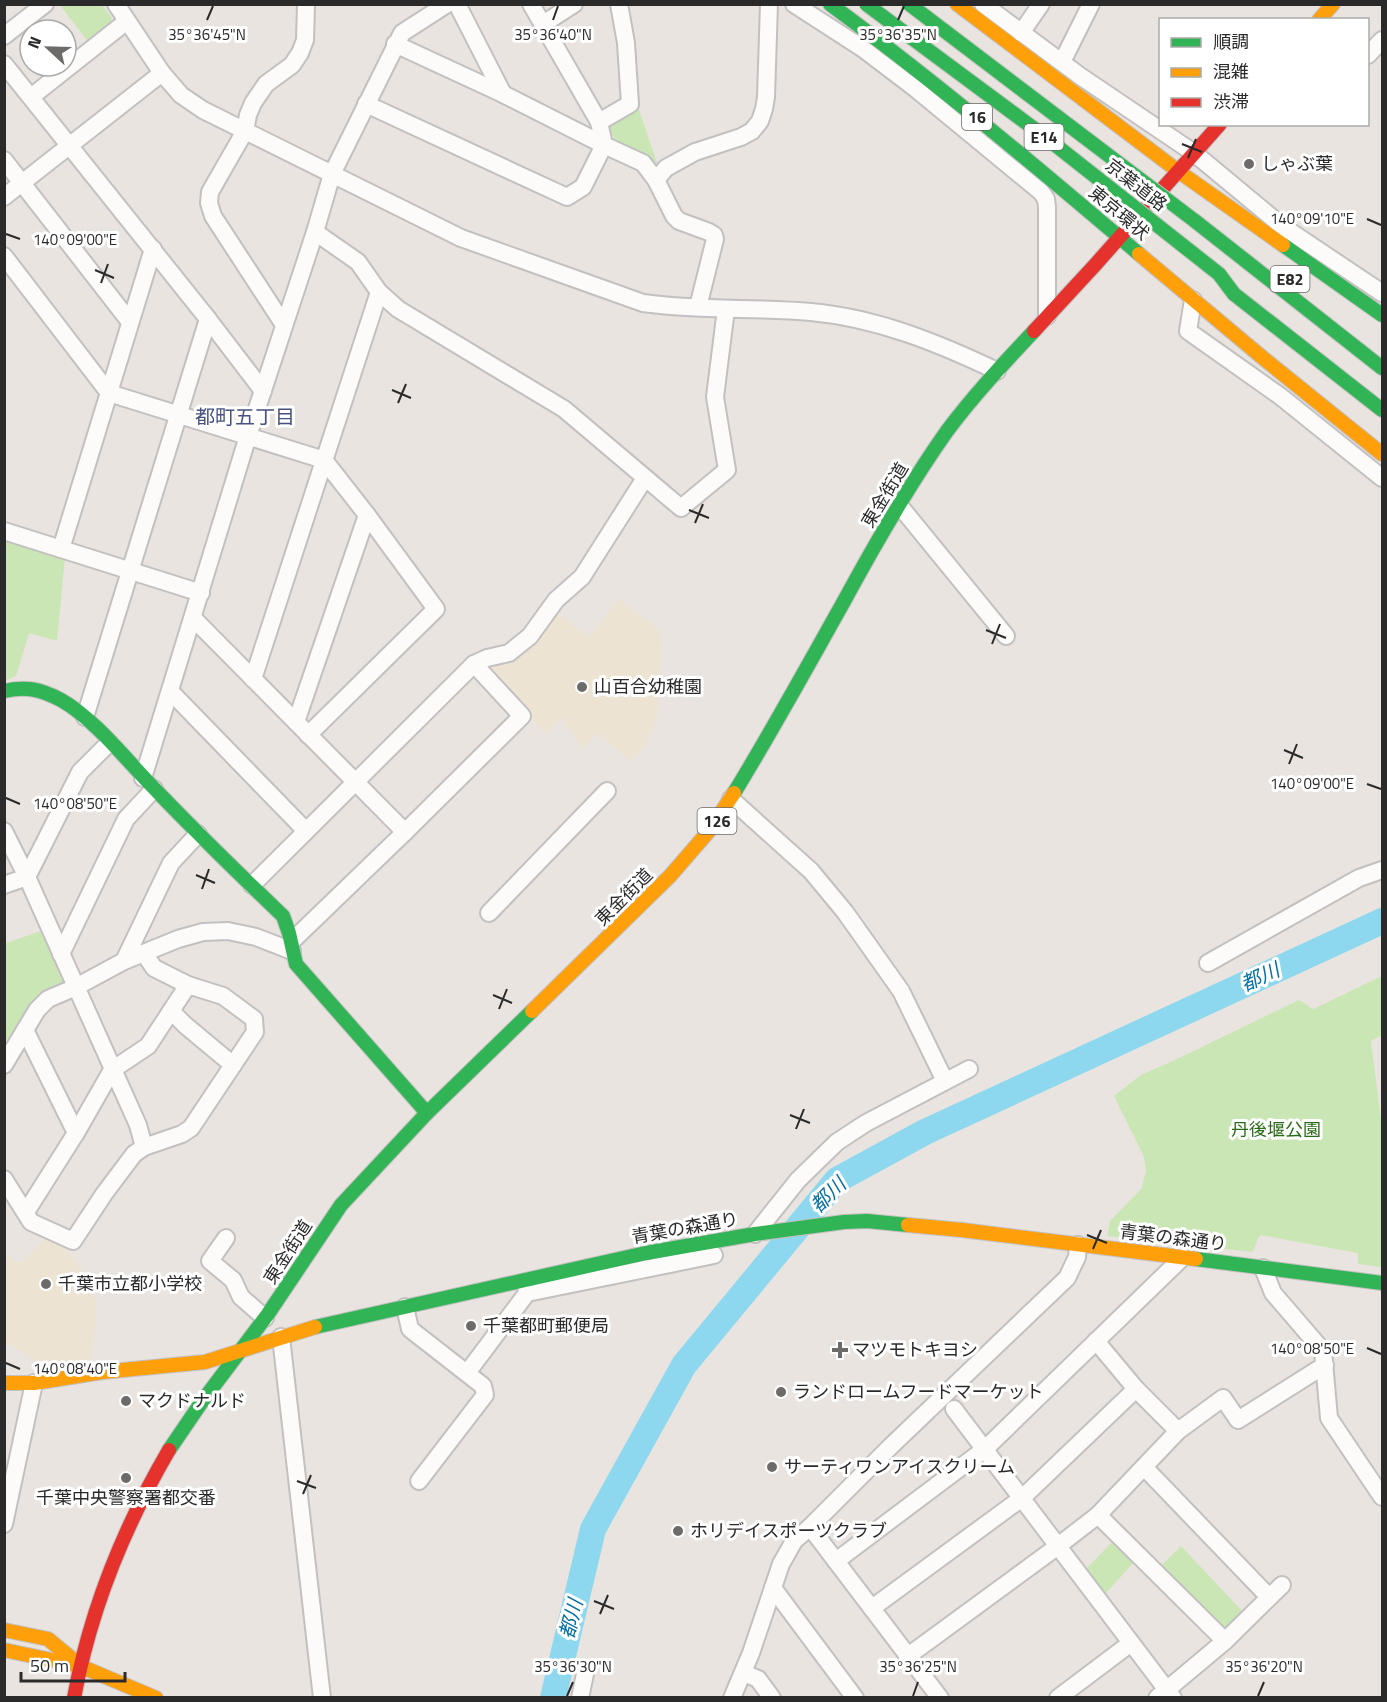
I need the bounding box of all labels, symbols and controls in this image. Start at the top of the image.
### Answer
north arrow [18,18,78,78]
legend [1159,18,1369,126]
text: 35°36'45"N [168,23,246,46]
text: 35°36'40"N [514,23,592,46]
text: 35°36'35"N [859,23,937,46]
text: 順調 [1213,28,1249,55]
text: N [21,33,47,52]
text: 混雑 [1213,58,1249,85]
text: 渋滞 [1213,88,1249,115]
road number: 16 [962,104,992,130]
road number: E14 [1024,124,1064,150]
place label: しゃぶ葉 [1261,150,1333,177]
street label: 京葉道路 [1100,152,1173,217]
marker: しゃぶ葉 [1242,157,1256,171]
street label: 東京環状 [1083,179,1156,246]
text: 140°09'10"E [1270,207,1354,230]
text: 140°09'00"E [33,228,117,251]
road number: E82 [1270,266,1310,292]
district label: 都町五丁目 [195,401,295,432]
street label: 東金街道 [854,457,915,533]
place label: 山百合幼稚園 [594,673,702,700]
marker: 山百合幼稚園 [575,680,589,694]
text: 140°09'00"E [1270,772,1354,795]
text: 140°08'50"E [33,792,117,815]
road number: 126 [698,808,736,834]
street label: 東金街道 [589,862,659,932]
water label: 都川 [1235,953,1286,999]
park label: 丹後堰公園 [1231,1116,1321,1143]
water label: 都川 [803,1168,854,1220]
street label: 青葉の森通り [629,1205,740,1250]
street label: 東金街道 [257,1214,319,1289]
street label: 青葉の森通り [1118,1218,1228,1257]
place label: 千葉市立都小学校 [58,1270,202,1297]
marker: 千葉市立都小学校 [39,1277,53,1291]
place label: 千葉都町郵便局 [483,1312,609,1339]
marker: 千葉都町郵便局 [464,1319,478,1333]
place label: マツモトキヨシ [852,1336,978,1363]
text: 140°08'50"E [1270,1337,1354,1360]
marker: マツモトキヨシ [833,1343,847,1357]
text: 140°08'40"E [33,1357,117,1380]
place label: ランドロームフードマーケット [793,1378,1043,1405]
marker: ランドロームフードマーケット [774,1385,788,1399]
place label: マクドナルド [138,1387,246,1414]
marker: マクドナルド [119,1394,133,1408]
place label: サーティワンアイスクリーム [784,1453,1015,1480]
marker: サーティワンアイスクリーム [765,1460,779,1474]
marker: 千葉中央警察署都交番 [119,1471,133,1485]
place label: 千葉中央警察署都交番 [36,1484,216,1511]
place label: ホリデイスポーツクラブ [690,1517,887,1544]
marker: ホリデイスポーツクラブ [671,1524,685,1538]
water label: 都川 [551,1594,591,1642]
scale bar [21,1645,124,1683]
text: 50 m [30,1652,69,1679]
text: 35°36'30"N [534,1655,612,1678]
text: 35°36'25"N [879,1655,957,1678]
text: 35°36'20"N [1225,1655,1303,1678]

